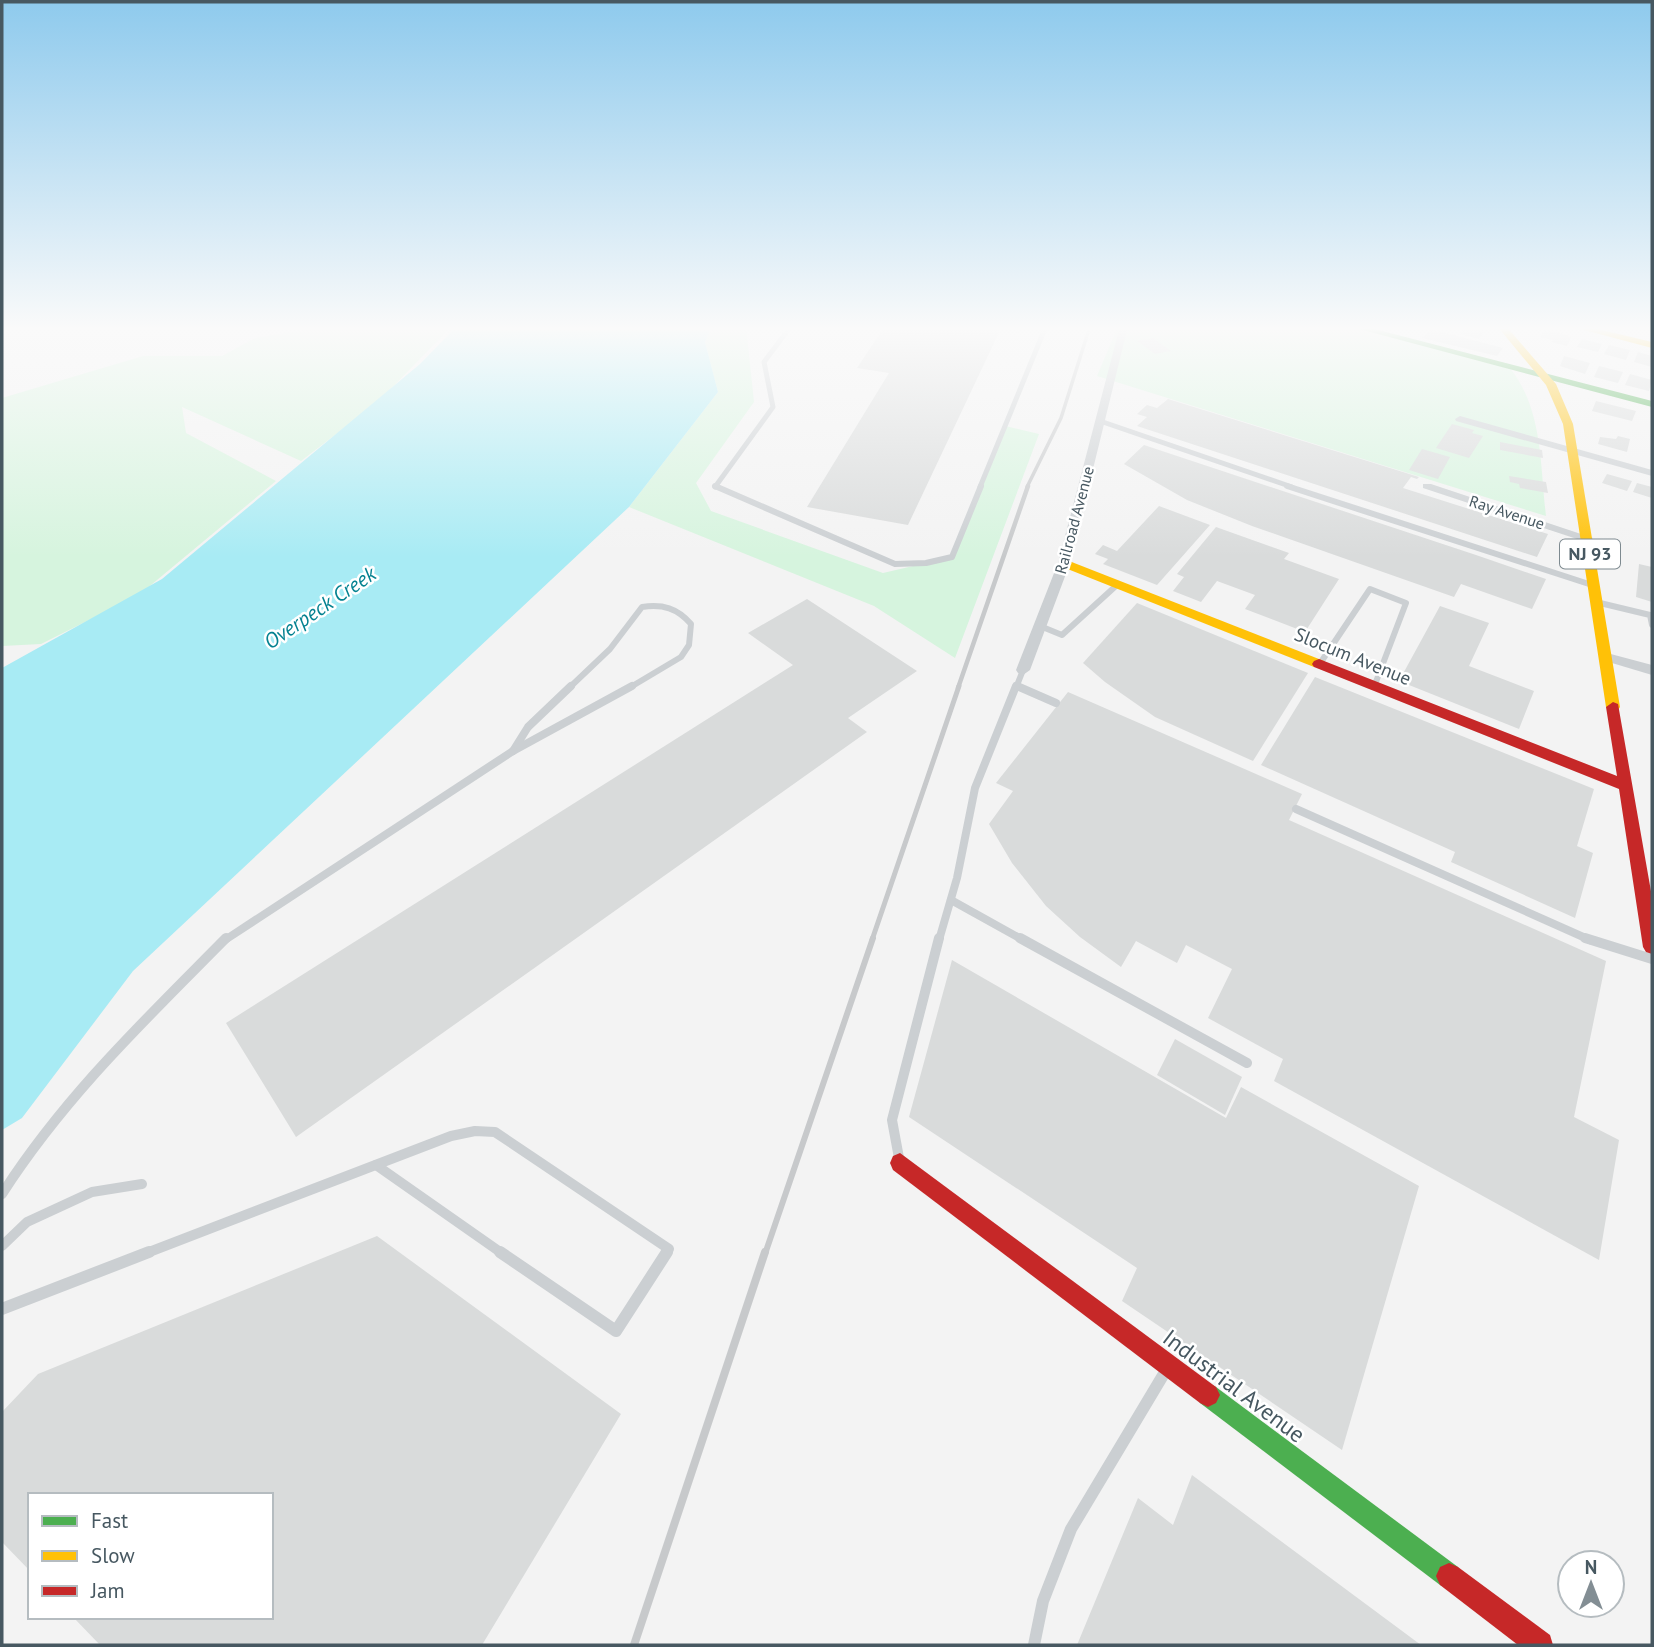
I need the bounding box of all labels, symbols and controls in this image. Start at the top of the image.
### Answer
street label: Railroad Avenue [1050,464,1098,576]
street label: Ray Avenue [1467,490,1547,534]
road number: NJ 93 [1560,540,1620,568]
water label: Overpeck Creek [258,559,382,655]
street label: Slocum Avenue [1291,622,1415,690]
street label: Industrial Avenue [1157,1323,1311,1449]
legend [28,1493,273,1619]
text: Fast [91,1507,128,1534]
text: Slow [91,1542,135,1569]
north arrow [1556,1549,1626,1619]
text: N [1585,1555,1597,1579]
text: Jam [90,1577,125,1604]

